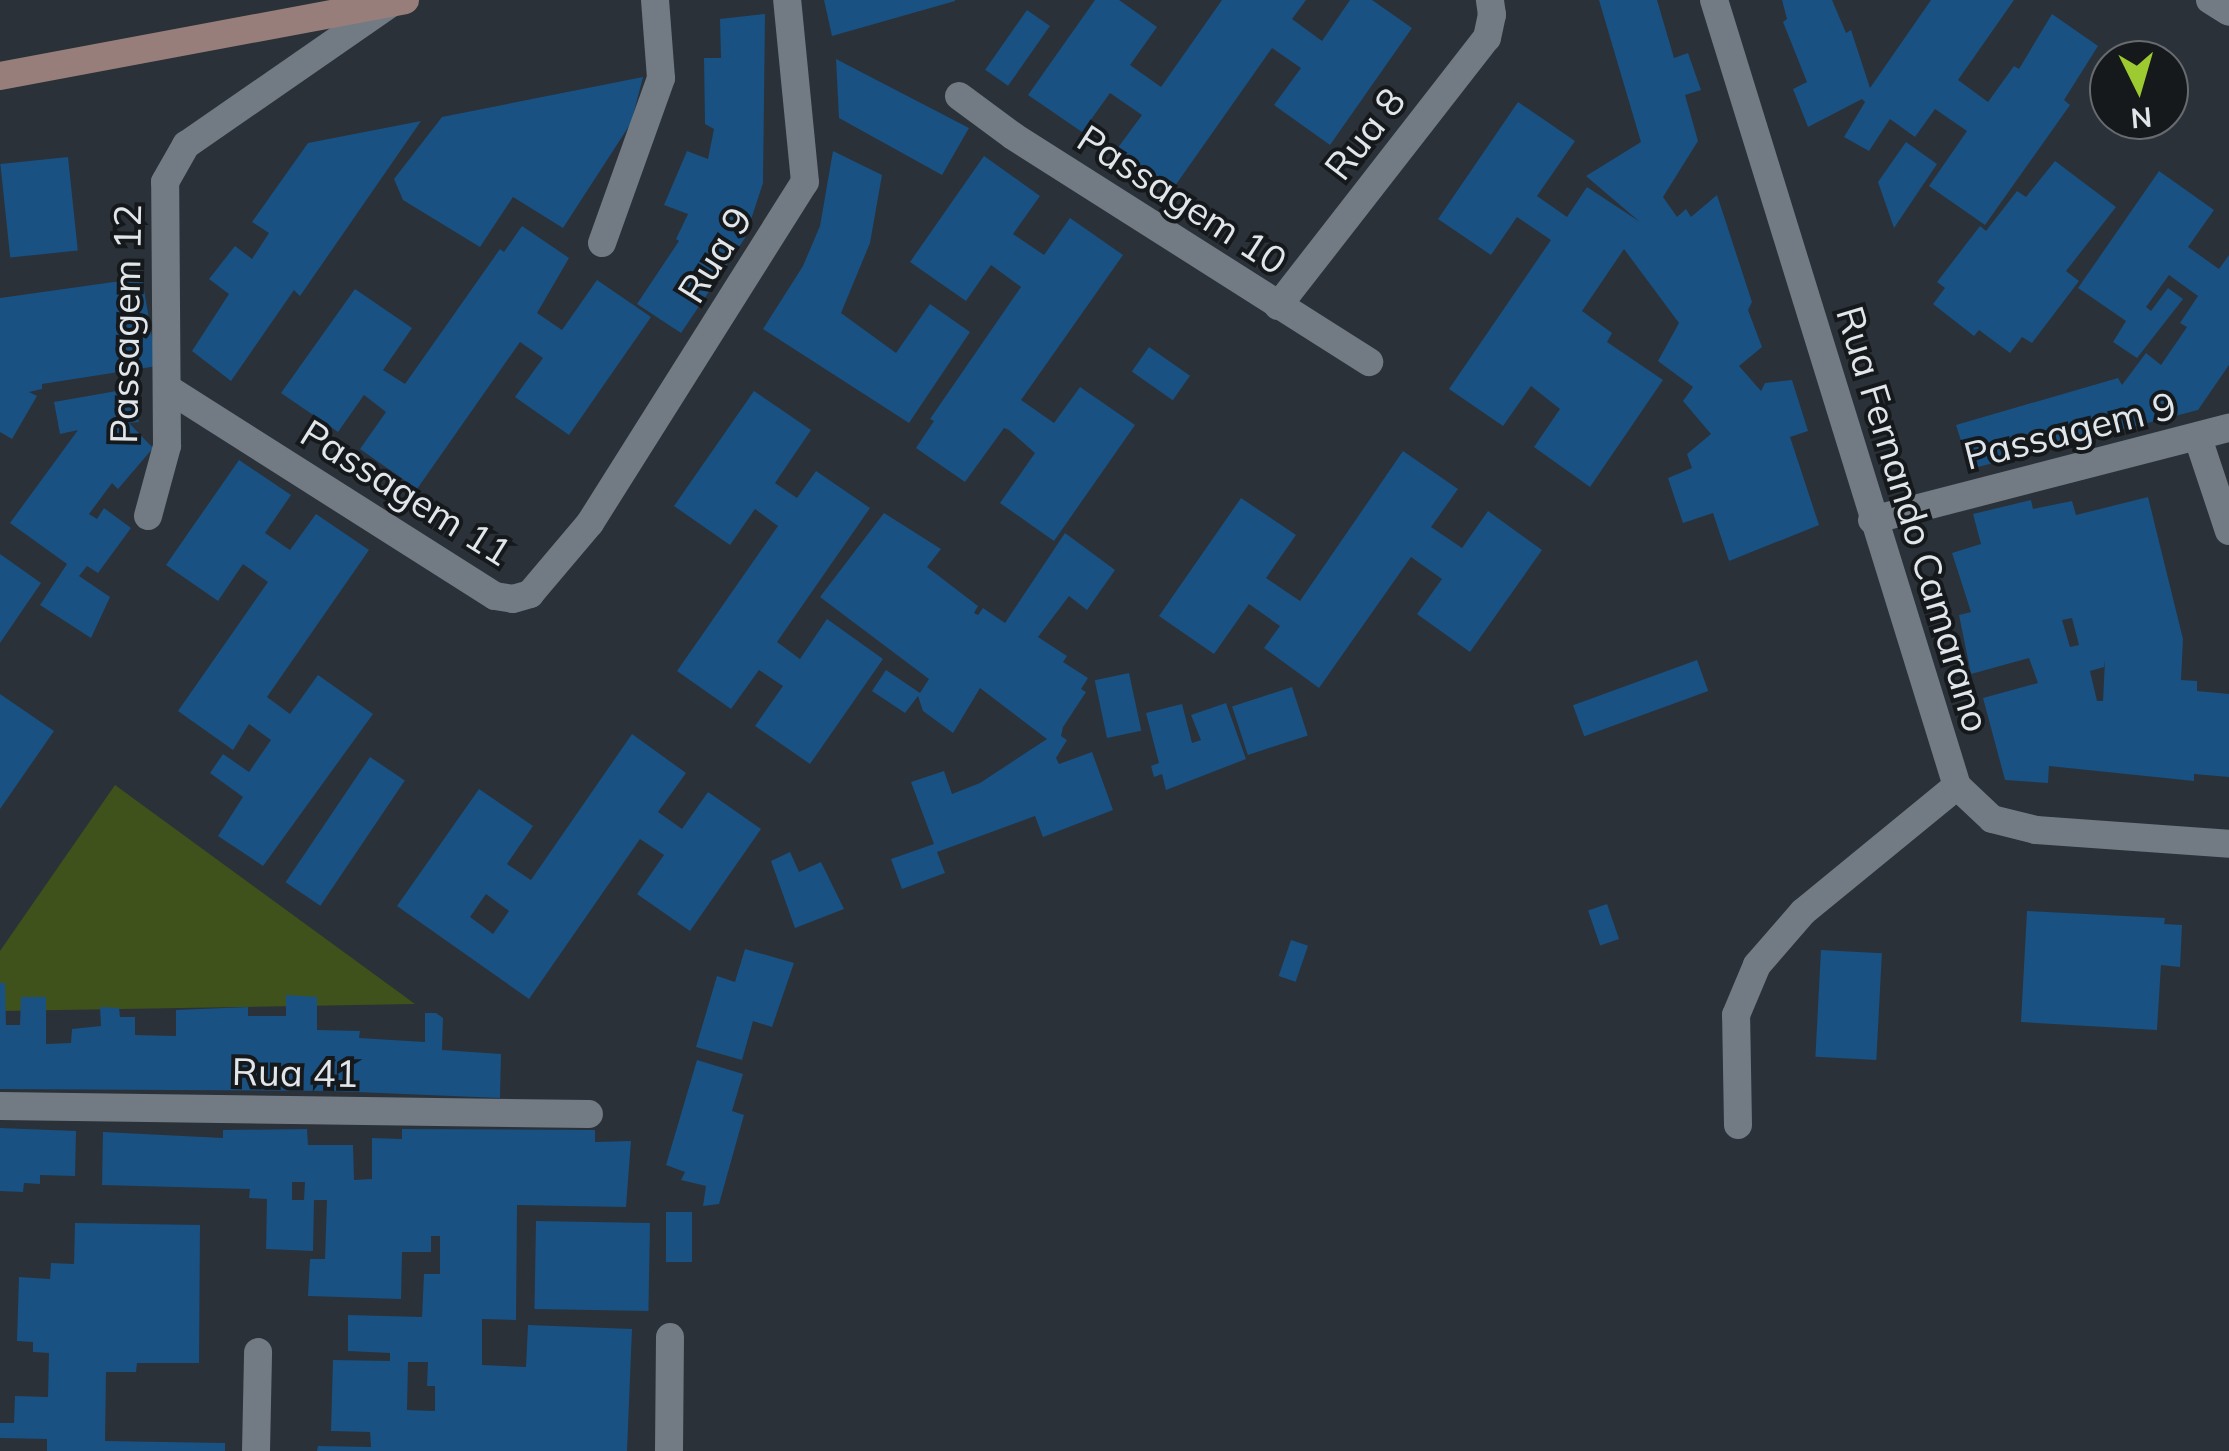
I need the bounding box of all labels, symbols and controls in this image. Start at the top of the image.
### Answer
north arrow [2089,40,2189,140]
street label: Rua 8 [1315,79,1415,189]
text: N [2129,100,2154,137]
street label: Passagem 10 [1069,116,1295,284]
street label: Rua 9 [668,199,762,311]
street label: Passagem 12 [101,204,151,444]
street label: Rua Fernando Camarano [1827,301,1999,737]
street label: Passagem 9 [1959,383,2181,479]
street label: Passagem 11 [292,410,520,576]
street label: Rua 41 [231,1049,359,1097]

